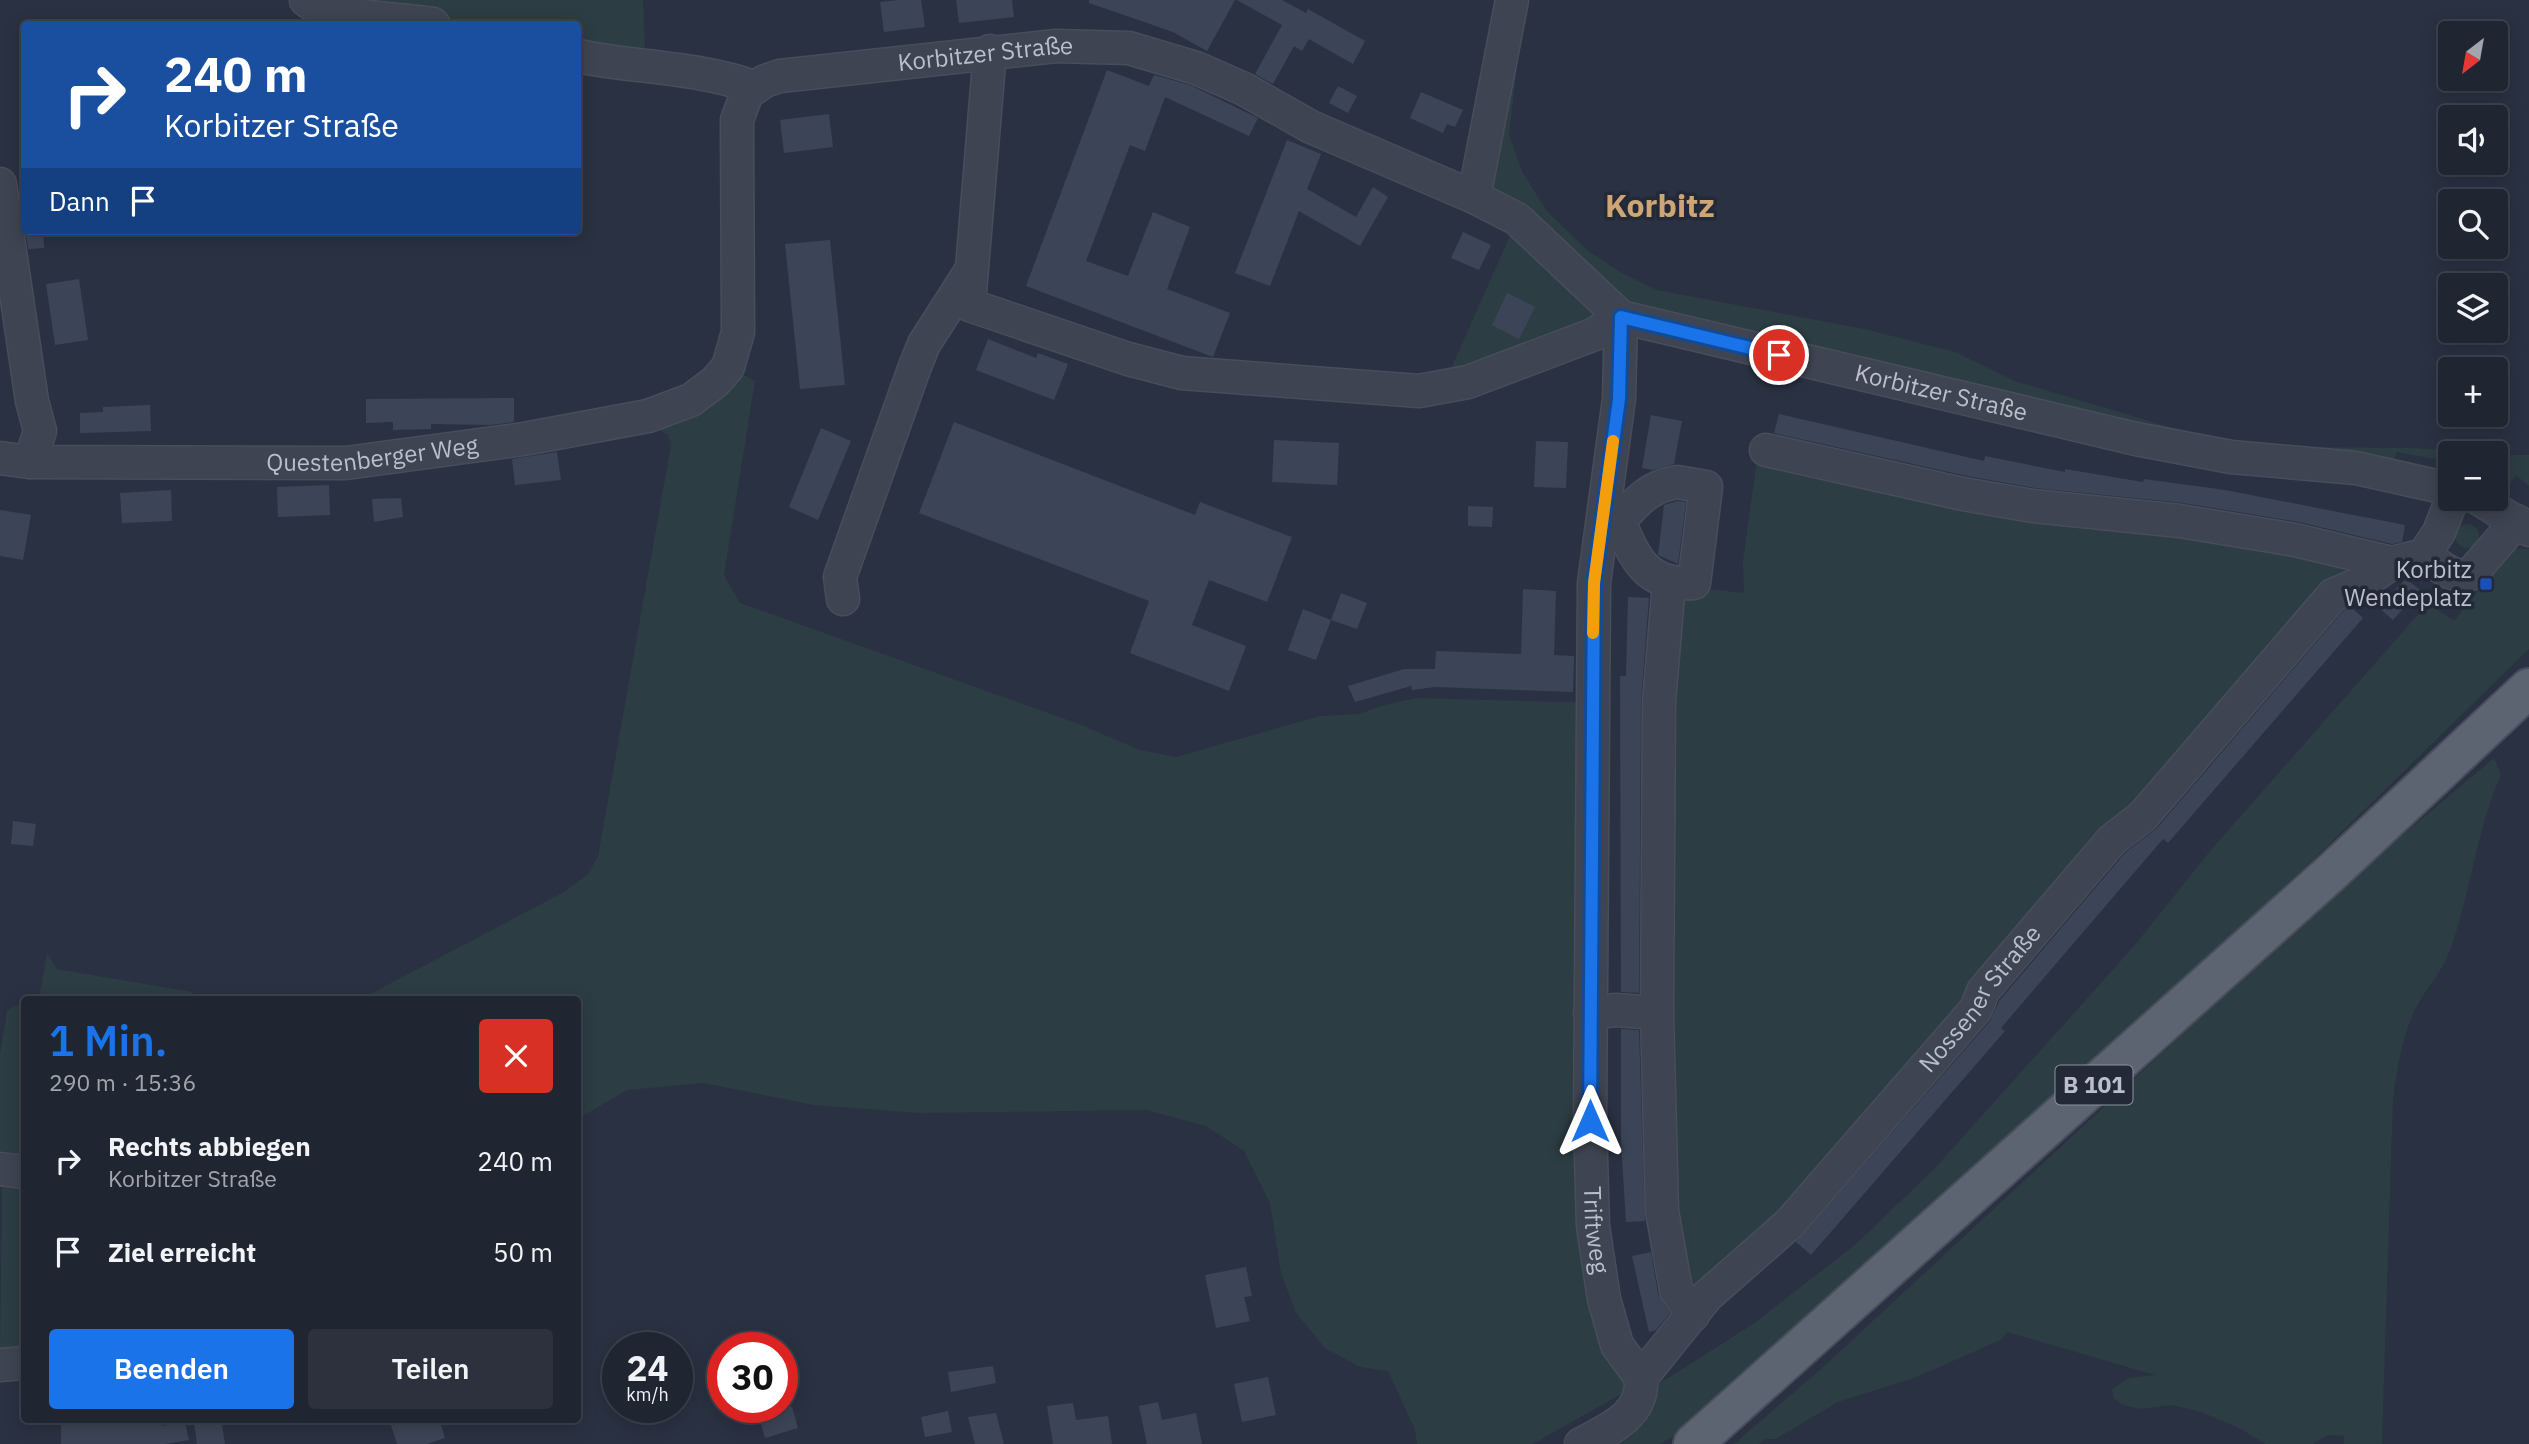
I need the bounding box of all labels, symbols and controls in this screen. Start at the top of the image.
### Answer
north arrow [2438,21,2508,91]
map controls [2438,21,2508,511]
street label: Korbitzer Straße [896,29,1074,78]
text: 240 m [164,42,308,105]
icon: right [49,49,140,140]
text: Korbitzer Straße [164,104,399,146]
button: sound [2438,105,2508,175]
icon: arrive [124,182,162,220]
text: Dann [49,184,110,218]
district label: Korbitz [1605,184,1715,226]
button: search [2438,189,2508,259]
button: layers [2438,273,2508,343]
pin [1749,325,1809,385]
icon: arrive [1760,336,1798,374]
street label: Korbitzer Straße [1852,356,2031,428]
button: + [2438,357,2508,427]
street label: Questenberger Weg [266,428,480,478]
button: − [2438,441,2508,511]
place label: Korbitz Wendeplatz [2344,553,2472,613]
marker: Korbitz Wendeplatz [2478,576,2494,592]
street label: Nossener Straße [1911,918,2048,1079]
text: 1 Min. [49,1013,167,1068]
button: close [479,1019,553,1093]
road number: B 101 [2056,1066,2132,1104]
text: 290 m · 15:36 [49,1067,196,1097]
position arrow [1553,1084,1627,1158]
text: Rechts abbiegen [108,1129,311,1163]
icon: right [49,1142,87,1180]
text: 240 m [477,1144,553,1178]
text: Korbitzer Straße [108,1163,277,1193]
street label: Triftweg [1577,1186,1617,1276]
icon: arrive [49,1233,87,1271]
text: Ziel erreicht [108,1235,256,1269]
text: 50 m [493,1235,553,1269]
button: Beenden [49,1329,294,1409]
button: Teilen [308,1329,553,1409]
speed limit sign: 30 [707,1332,798,1423]
text: 24 [626,1345,669,1391]
text: km/h [626,1383,669,1406]

